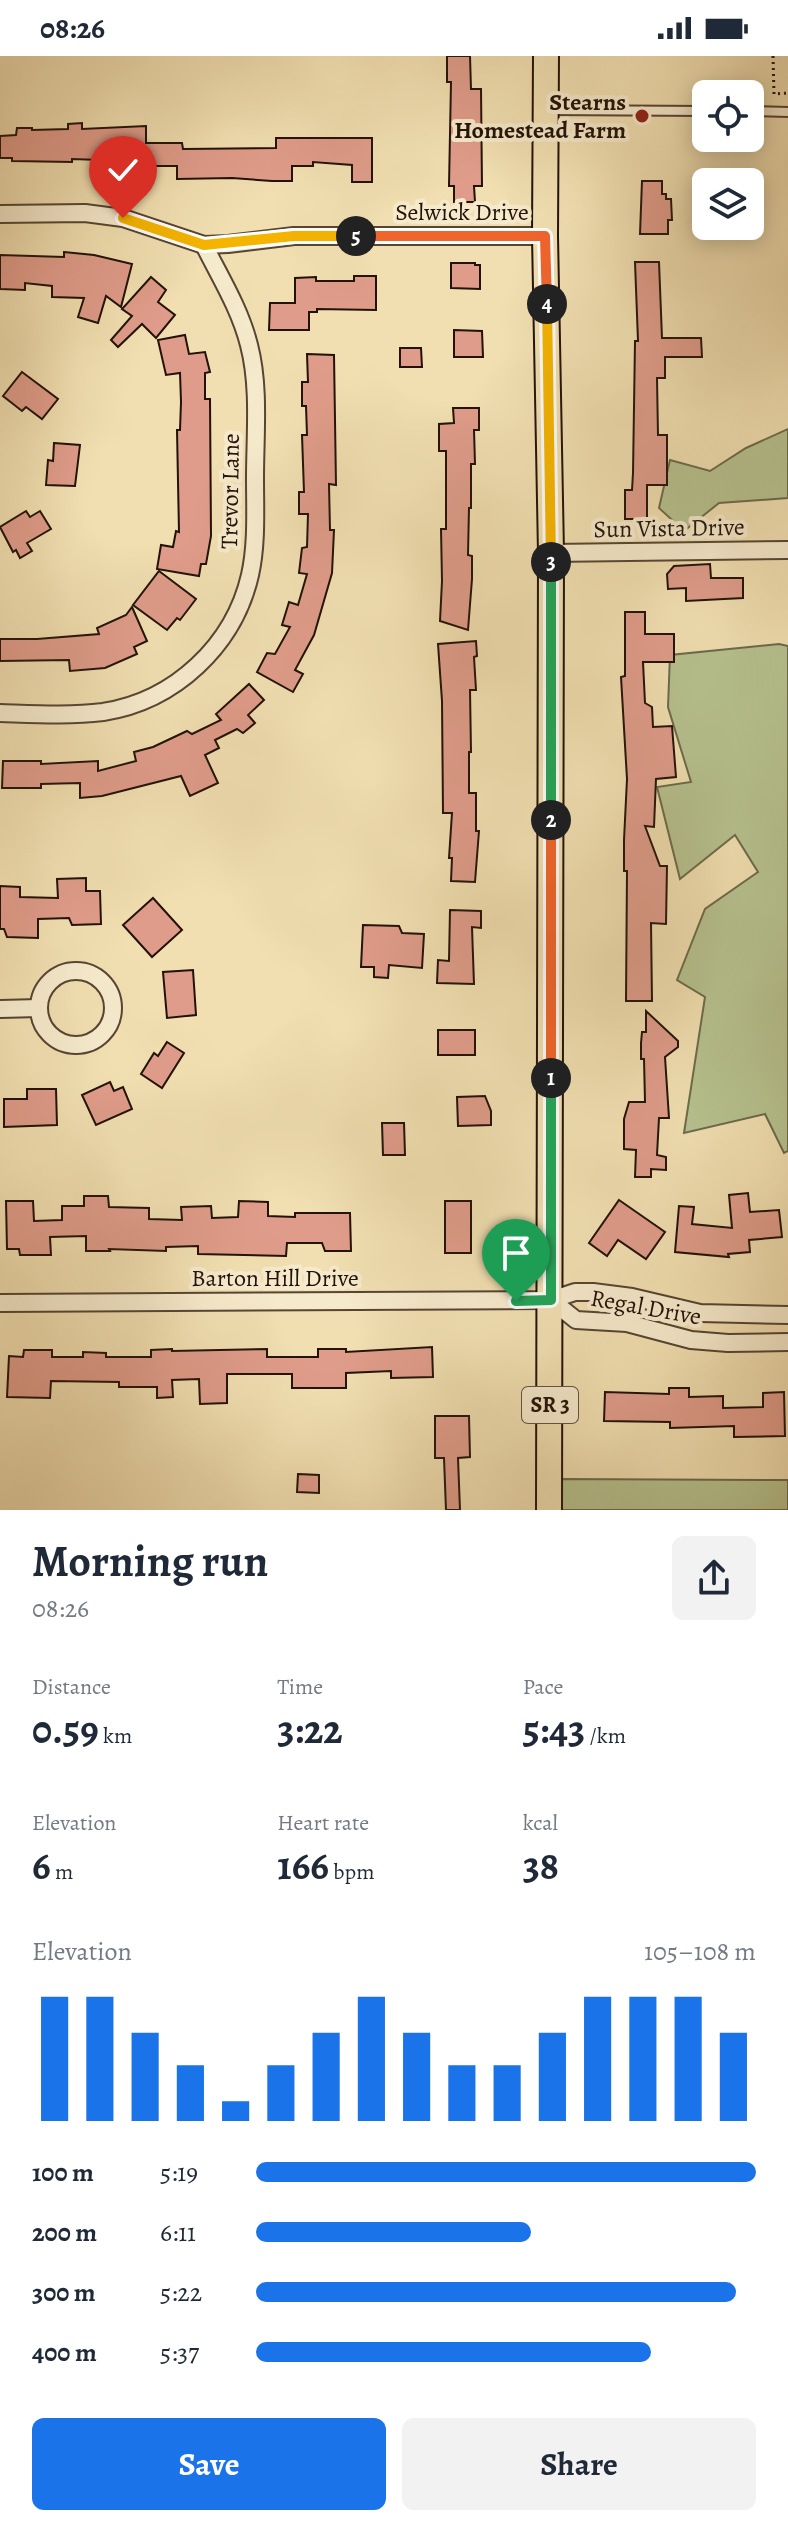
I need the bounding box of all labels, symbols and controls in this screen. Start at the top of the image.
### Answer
text: 08:26 [40,8,105,48]
map controls [692,80,764,240]
button: locate [692,80,764,152]
place label: Stearns Homestead Farm [454,86,626,146]
marker: Stearns Homestead Farm [633,107,651,125]
pin [89,136,157,218]
icon: check [101,148,145,192]
button: layers [692,168,764,240]
street label: Selwick Drive [395,196,529,228]
pin: 5 [336,216,376,256]
text: 5 [351,221,361,251]
pin: 4 [527,284,567,324]
text: 4 [542,289,552,319]
street label: Trevor Lane [213,433,247,549]
street label: Sun Vista Drive [593,511,745,545]
pin: 3 [531,542,571,582]
text: 3 [546,547,556,577]
pin: 2 [531,800,571,840]
text: 2 [546,805,556,835]
pin: 1 [531,1058,571,1098]
text: 1 [547,1063,555,1093]
pin [482,1219,550,1301]
icon: arrive [494,1231,538,1275]
street label: Barton Hill Drive [191,1262,359,1294]
street label: Regal Drive [588,1282,704,1332]
road number: SR 3 [522,1387,578,1423]
text: Morning run [32,1531,268,1591]
button: share [672,1536,756,1620]
text: 08:26 [32,1591,89,1626]
text: Distance [32,1672,111,1702]
text: Time [277,1672,323,1702]
text: Pace [523,1672,563,1702]
text: 0.59 [32,1702,99,1757]
text: 3:22 [277,1702,343,1757]
text: 5:43 [523,1702,585,1757]
text: km [99,1721,132,1751]
text: /km [585,1721,626,1751]
text: Elevation [32,1808,116,1838]
text: Heart rate [277,1808,369,1838]
text: kcal [523,1808,558,1838]
text: 6 [32,1838,51,1893]
text: 166 [277,1838,329,1893]
text: 38 [523,1838,559,1893]
text: m [51,1857,73,1887]
text: bpm [329,1857,374,1887]
text: Elevation [32,1934,132,1969]
text: 105–108 m [644,1934,756,1969]
text: 100 m [32,2155,94,2190]
text: 5:19 [160,2155,198,2190]
text: 200 m [32,2215,97,2250]
text: 6:11 [160,2215,196,2250]
text: 300 m [32,2275,96,2310]
text: 5:22 [160,2275,202,2310]
text: 400 m [32,2335,97,2370]
text: 5:37 [160,2335,199,2370]
button: Save [32,2418,386,2510]
button: Share [402,2418,756,2510]

